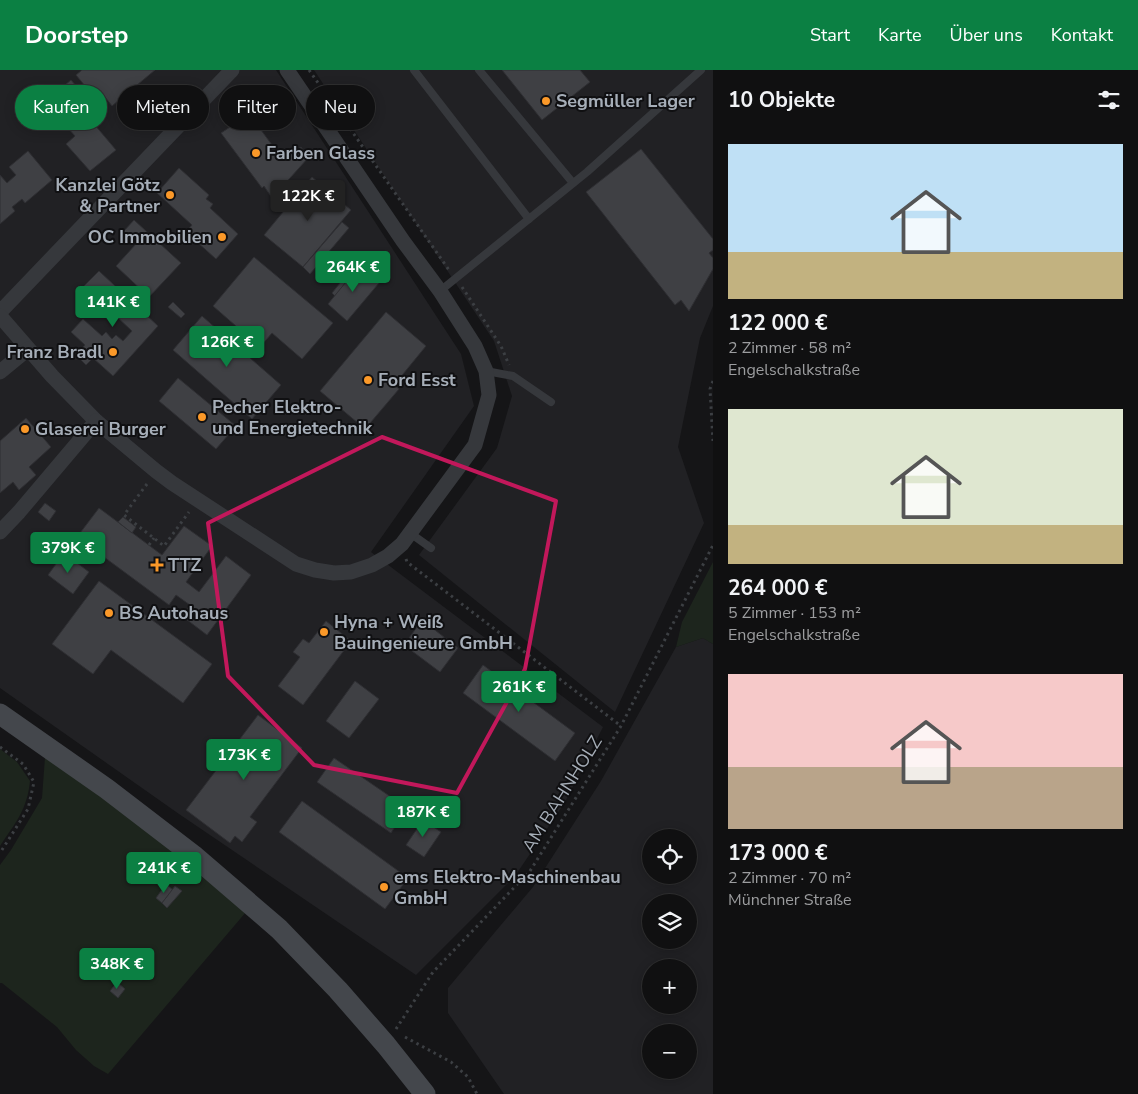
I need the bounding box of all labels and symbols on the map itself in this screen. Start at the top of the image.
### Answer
place label: Segmüller Lager [556,89,695,113]
marker: Segmüller Lager [540,95,552,107]
place label: Farben Glass [266,141,375,165]
marker: Farben Glass [250,147,262,159]
place label: Kanzlei Götz & Partner [55,173,160,218]
pin: 122K € [267,180,349,222]
marker: Kanzlei Götz & Partner [164,189,176,201]
place label: OC Immobilien [88,225,212,249]
marker: OC Immobilien [216,231,228,243]
pin: 264K € [312,250,394,293]
pin: 141K € [72,286,154,328]
pin: 126K € [186,326,268,368]
place label: Franz Bradl [7,340,103,364]
marker: Franz Bradl [107,346,119,358]
place label: Ford Esst [378,368,456,392]
marker: Ford Esst [362,374,374,386]
place label: Pecher Elektro- und Energietechnik [212,395,372,440]
marker: Pecher Elektro- und Energietechnik [196,411,208,423]
place label: Glaserei Burger [35,417,166,441]
marker: Glaserei Burger [19,423,31,435]
pin: 379K € [27,532,109,574]
place label: TTZ [168,553,202,577]
marker: TTZ [150,558,164,572]
place label: BS Autohaus [119,601,228,625]
marker: BS Autohaus [103,607,115,619]
place label: Hyna + Weiß Bauingenieure GmbH [334,610,513,655]
marker: Hyna + Weiß Bauingenieure GmbH [318,626,330,638]
pin: 261K € [478,670,560,713]
street label: AM BAHNHOLZ [517,731,608,857]
pin: 173K € [203,738,285,781]
pin: 187K € [382,796,464,838]
pin: 241K € [123,852,205,894]
place label: ems Elektro-Maschinenbau GmbH [394,865,621,910]
marker: ems Elektro-Maschinenbau GmbH [378,881,390,893]
pin: 348K € [76,948,158,990]

